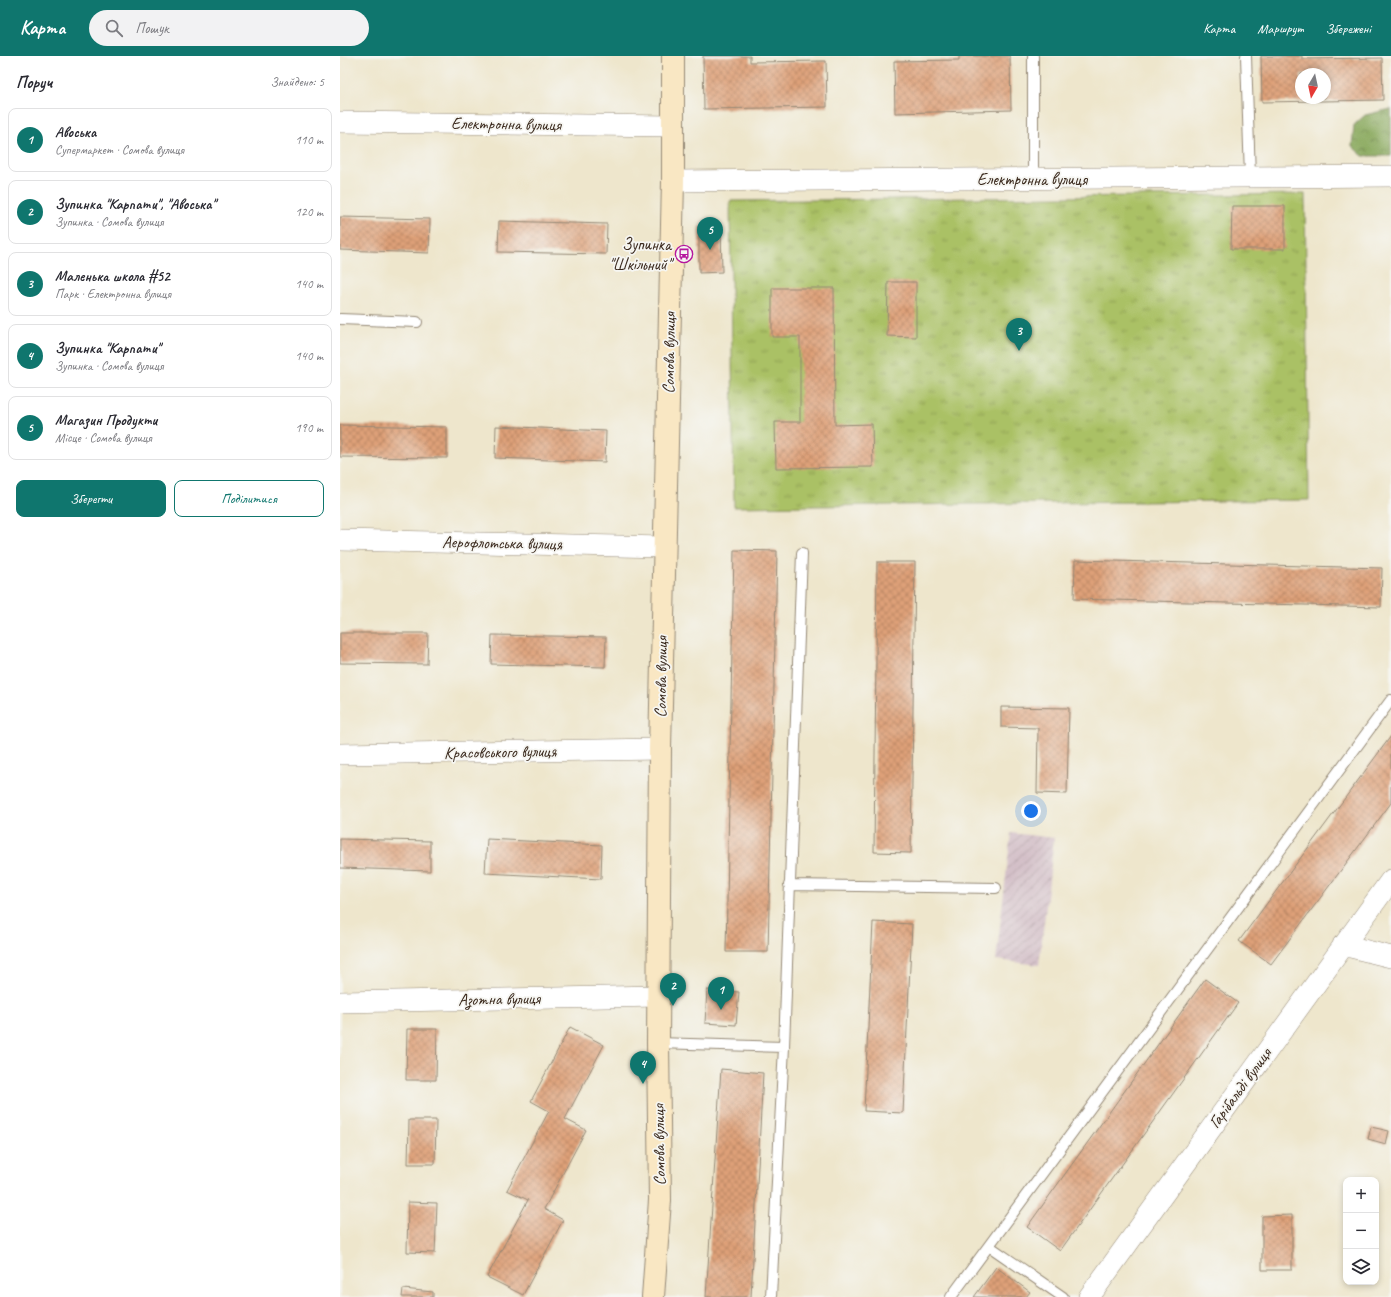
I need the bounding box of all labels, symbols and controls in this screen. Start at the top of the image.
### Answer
search box [89,10,369,46]
text: Карта [20,16,65,40]
icon: search [103,17,125,39]
text: Пошук [135,19,169,38]
text: Карта [1203,20,1235,37]
text: Маршрут [1257,20,1303,37]
text: Збережені [1325,20,1371,37]
north arrow [1295,68,1331,104]
text: Поруч [16,72,52,93]
text: Знайдено: 5 [270,74,324,90]
street label: Електронна вулиця [451,113,562,135]
text: Авоська [55,123,96,142]
text: 1 [27,132,33,148]
text: 110 m [295,132,323,148]
text: Супермаркет · Сомова вулиця [55,142,184,158]
street label: Електронна вулиця [977,169,1088,190]
text: Зупинка "Карпати", "Авоська" [55,195,215,214]
text: 2 [27,204,33,220]
text: 120 m [295,204,323,220]
text: Зупинка · Сомова вулиця [55,214,163,230]
pin: 5 [697,217,723,250]
place label: Зупинка "Шкільний" [609,234,675,275]
bus stop icon: Зупинка "Шкільний" [674,244,694,264]
text: Маленька школа #52 [55,267,170,286]
text: 3 [27,276,33,292]
text: 140 m [295,276,323,292]
text: Парк · Електронна вулиця [55,286,171,302]
street label: Сомова вулиця [658,311,680,394]
pin: 3 [1006,318,1032,351]
text: Зупинка "Карпати" [55,339,160,358]
text: 4 [27,348,33,364]
text: 140 m [295,348,323,364]
text: Зупинка · Сомова вулиця [55,358,163,374]
text: Магазин Продукти [55,411,157,430]
text: 5 [27,420,33,436]
text: 190 m [295,420,323,436]
text: Місце · Сомова вулиця [55,430,152,446]
button: Зберегти [16,480,166,517]
button: Поділитися [174,480,324,517]
street label: Аерофлотська вулиця [442,531,563,555]
street label: Сомова вулиця [650,635,672,718]
street label: Красовського вулиця [444,741,557,763]
your location [1021,801,1041,821]
pin: 2 [660,973,686,1006]
pin: 1 [708,977,734,1010]
street label: Азотна вулиця [458,988,542,1011]
street label: Гарібальді вулиця [1204,1043,1277,1132]
pin: 4 [630,1051,656,1084]
street label: Сомова вулиця [648,1103,670,1186]
map controls [1343,1177,1379,1285]
button: + [1343,1177,1379,1213]
button: − [1343,1213,1379,1249]
button: layers [1343,1249,1379,1285]

